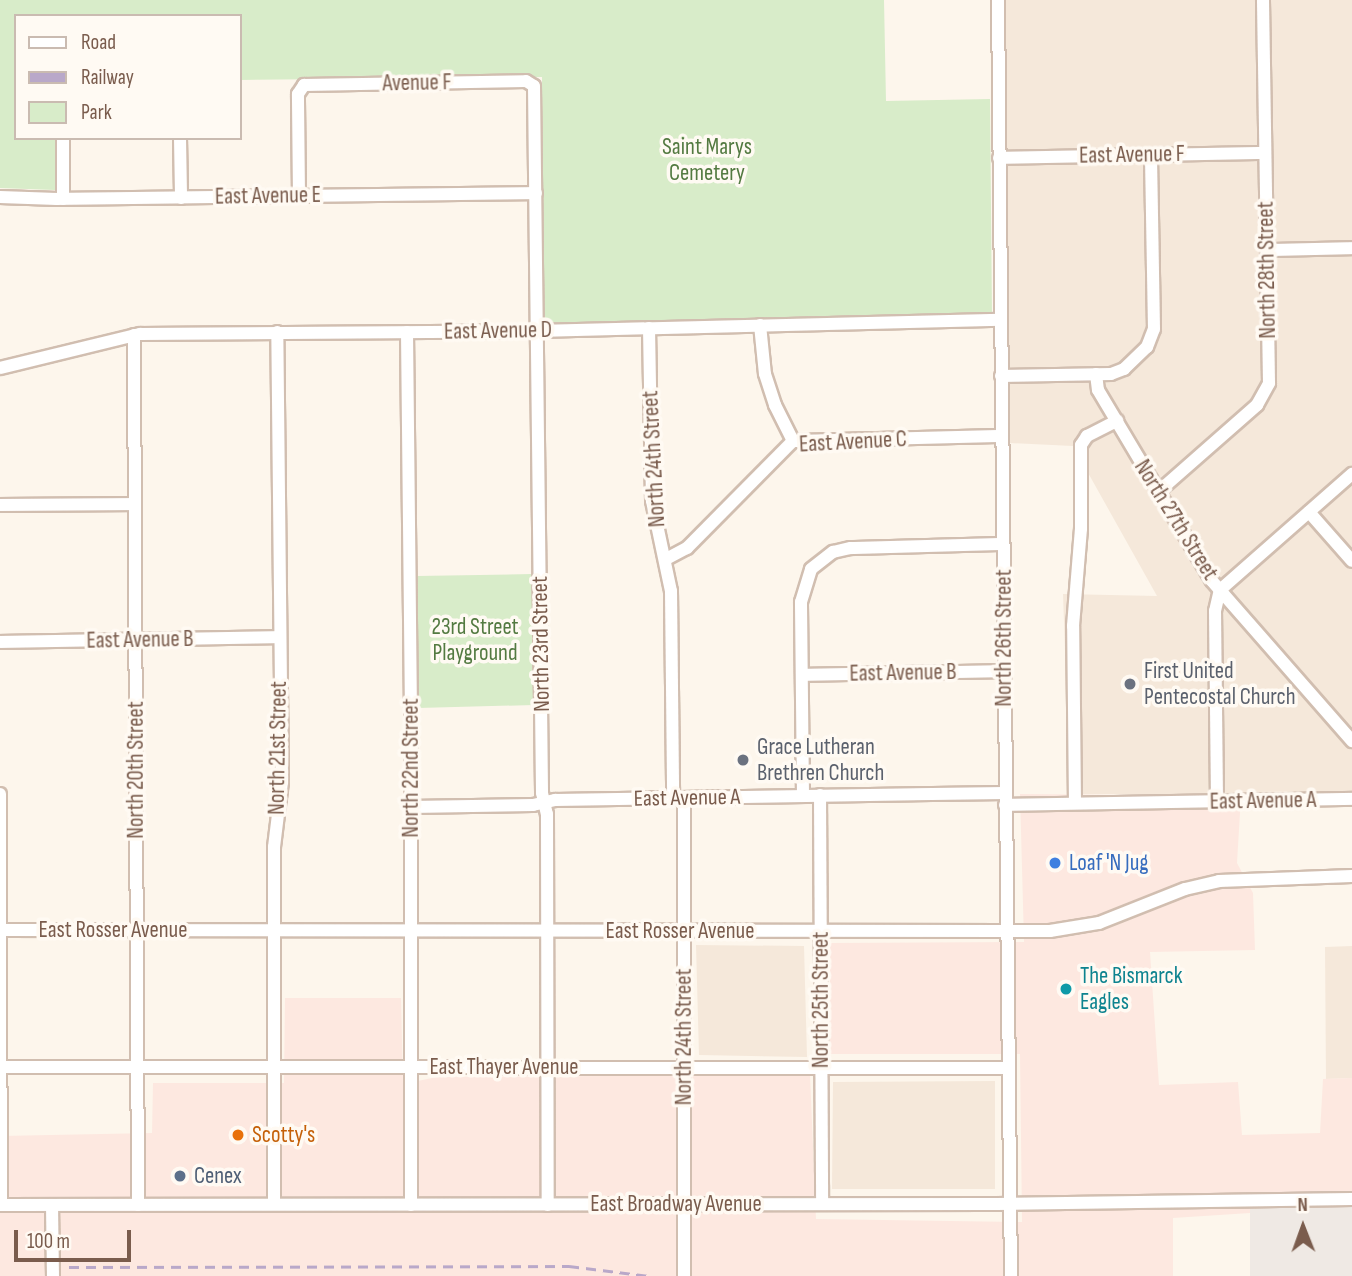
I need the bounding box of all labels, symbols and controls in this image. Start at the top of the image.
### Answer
legend [14,14,242,140]
text: Road [81,30,116,55]
text: Railway [81,65,134,90]
street label: Avenue F [382,69,452,97]
text: Park [81,100,112,125]
park label: Saint Marys Cemetery [662,133,752,187]
street label: East Avenue F [1079,140,1185,170]
street label: East Avenue E [215,181,321,211]
street label: North 28th Street [1252,201,1282,339]
street label: East Avenue D [444,316,552,346]
street label: North 24th Street [637,390,671,528]
street label: East Avenue C [798,425,908,459]
street label: North 27th Street [1128,455,1224,585]
street label: North 26th Street [990,569,1018,707]
street label: North 23rd Street [526,576,556,712]
park label: 23rd Street Playground [431,613,519,667]
street label: East Avenue B [86,625,194,655]
place label: First United Pentecostal Church [1144,657,1296,711]
street label: East Avenue B [849,658,957,688]
marker: First United Pentecostal Church [1122,676,1138,692]
street label: North 21st Street [263,681,293,815]
street label: North 22nd Street [397,698,425,838]
street label: North 20th Street [122,701,150,839]
place label: Grace Lutheran Brethren Church [757,733,884,787]
marker: Grace Lutheran Brethren Church [735,752,751,768]
street label: East Avenue A [633,783,741,813]
street label: East Avenue A [1209,786,1317,816]
place label: Loaf 'N Jug [1069,849,1148,877]
marker: Loaf 'N Jug [1047,855,1063,871]
street label: East Rosser Avenue [39,916,187,944]
street label: East Rosser Avenue [606,917,754,945]
street label: North 25th Street [807,932,835,1068]
place label: The Bismarck Eagles [1080,962,1182,1016]
street label: North 24th Street [670,969,698,1105]
marker: The Bismarck Eagles [1058,981,1074,997]
street label: East Thayer Avenue [429,1053,579,1081]
place label: Scotty's [252,1121,315,1149]
marker: Scotty's [230,1127,246,1143]
place label: Cenex [194,1162,242,1190]
marker: Cenex [172,1168,188,1184]
street label: East Broadway Avenue [590,1190,762,1218]
north arrow [1268,1192,1338,1262]
text: N [1297,1194,1308,1217]
scale bar [18,1216,135,1260]
text: 100 m [27,1229,70,1254]

